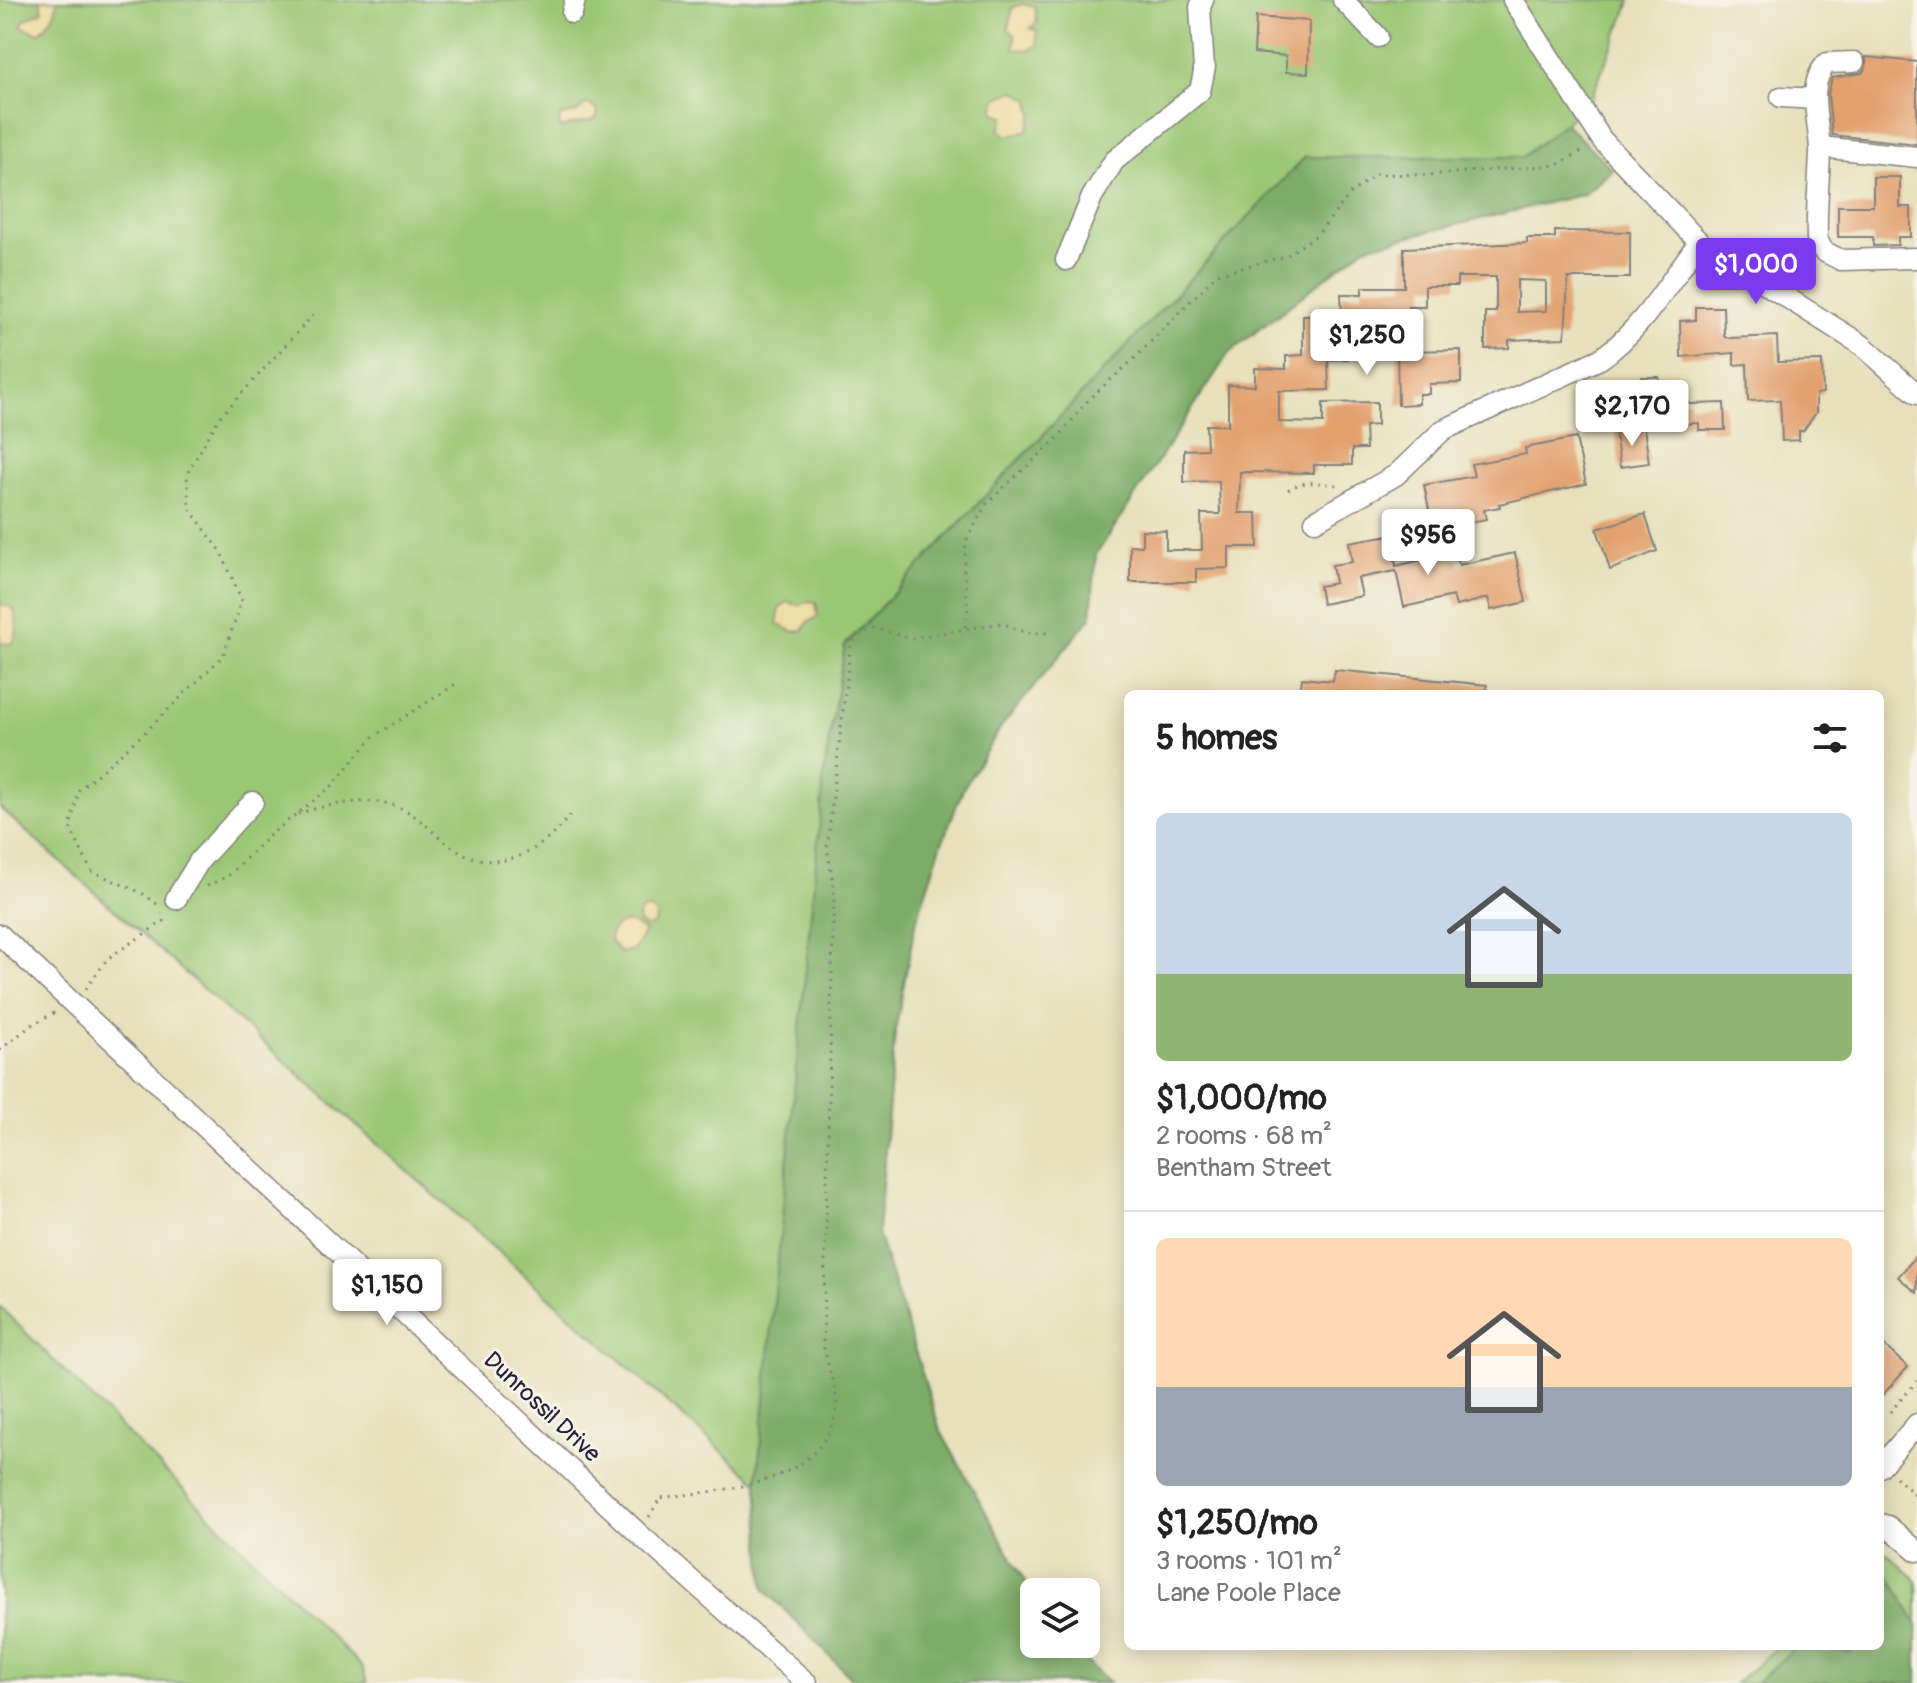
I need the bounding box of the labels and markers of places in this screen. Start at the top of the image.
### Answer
pin: $1,000 [1691,238,1821,306]
pin: $1,250 [1302,309,1432,377]
pin: $2,170 [1567,380,1697,448]
pin: $956 [1381,509,1475,577]
pin: $1,150 [322,1259,452,1327]

